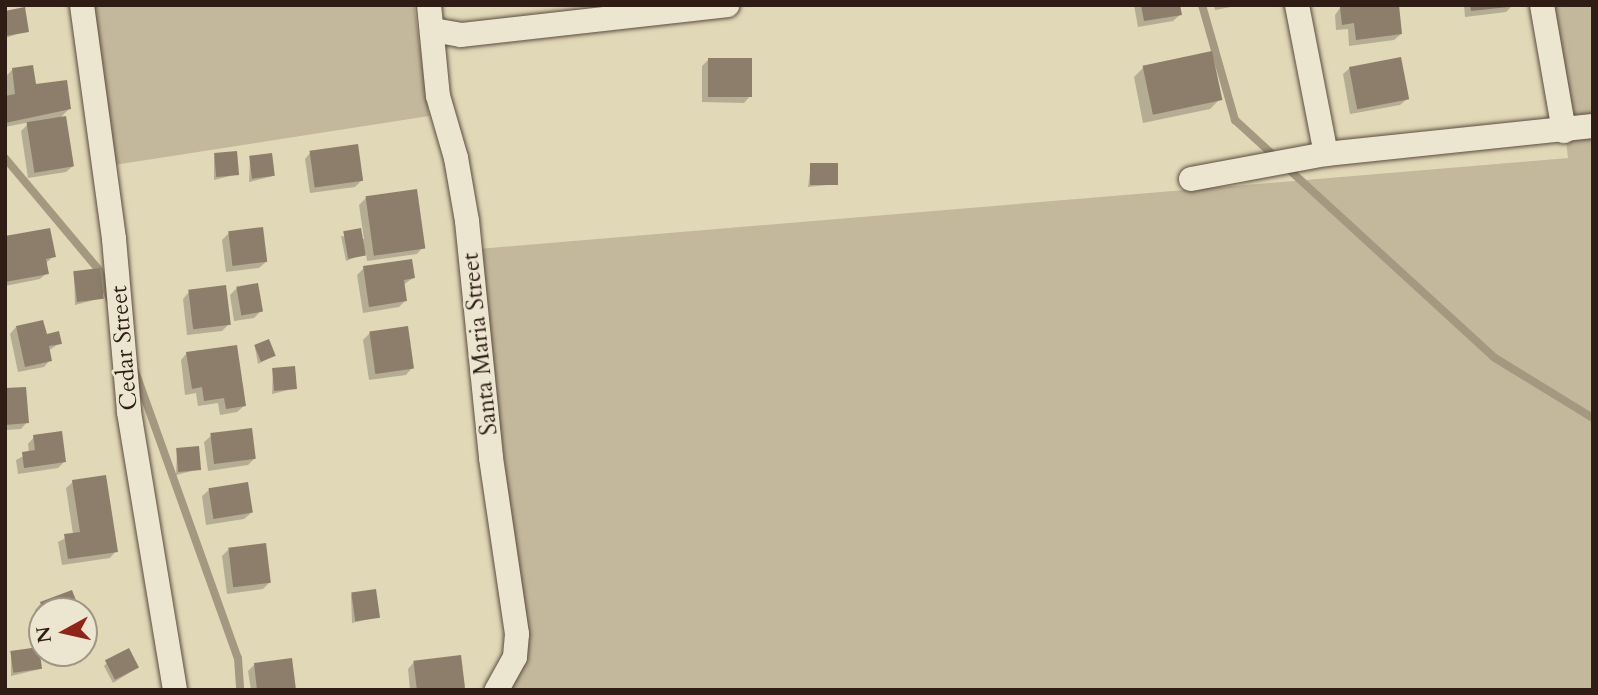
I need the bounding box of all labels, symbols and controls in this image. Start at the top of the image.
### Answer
street label: Santa Maria Street [456,251,504,437]
street label: Cedar Street [104,284,144,412]
north arrow [28,597,98,667]
text: N [30,625,58,645]

